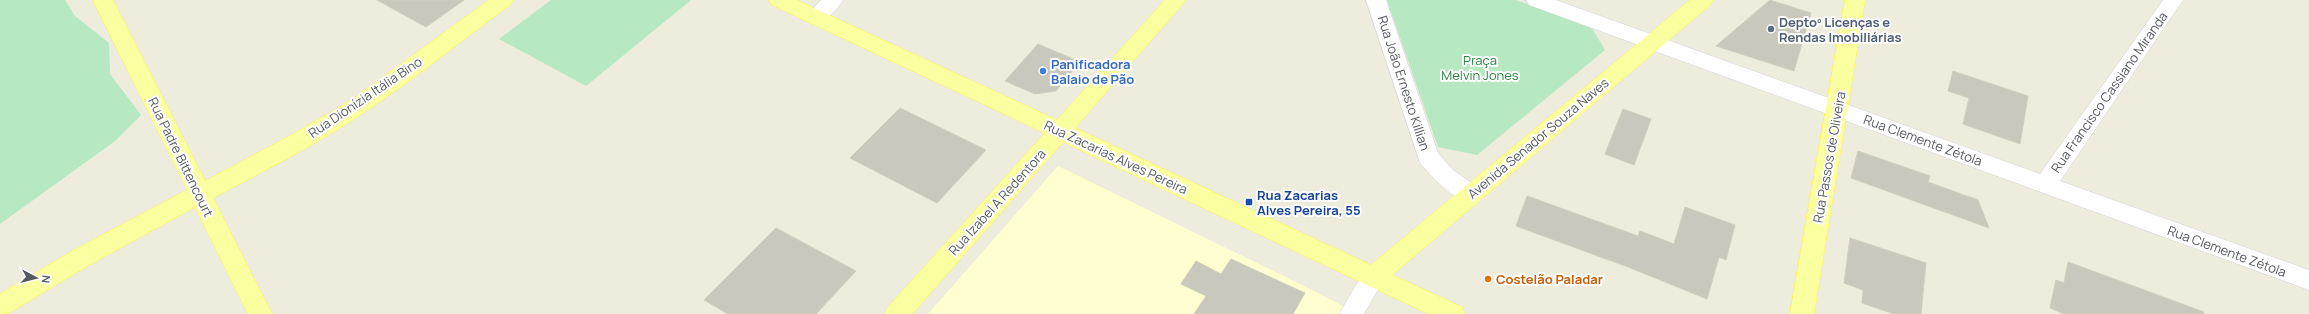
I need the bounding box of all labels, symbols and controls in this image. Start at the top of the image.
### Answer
street label: Rua Francisco Cassiano Miranda [2046,8,2172,176]
street label: Rua João Ernesto Killian [1374,13,1434,153]
place label: Deptoº Licenças e Rendas Imobiliárias [1779,13,1901,46]
marker: Deptoº Licenças e Rendas Imobiliárias [1766,24,1776,34]
park label: Praça Melvin Jones [1441,51,1519,84]
street label: Rua Dionízia Itália Bino [305,52,426,142]
place label: Panificadora Balaio de Pão [1051,55,1134,88]
marker: Panificadora Balaio de Pão [1038,66,1048,76]
street label: Avenida Senador Souza Naves [1464,73,1613,202]
street label: Rua Passos de Oliveira [1809,90,1849,224]
street label: Rua Padre Bittencourt [144,94,218,220]
street label: Rua Clemente Zétola [1861,110,1985,170]
street label: Rua Zacarias Alves Pereira [1041,116,1191,198]
street label: Rua Izabel A Redentora [944,145,1050,259]
place label: Rua Zacarias Alves Pereira, 55 [1257,186,1361,219]
marker: Rua Zacarias Alves Pereira, 55 [1244,197,1254,207]
street label: Rua Clemente Zétola [2165,221,2289,281]
north arrow [16,258,56,298]
place label: Costelão Paladar [1496,270,1603,288]
text: N [38,274,54,284]
marker: Costelão Paladar [1483,274,1493,284]

